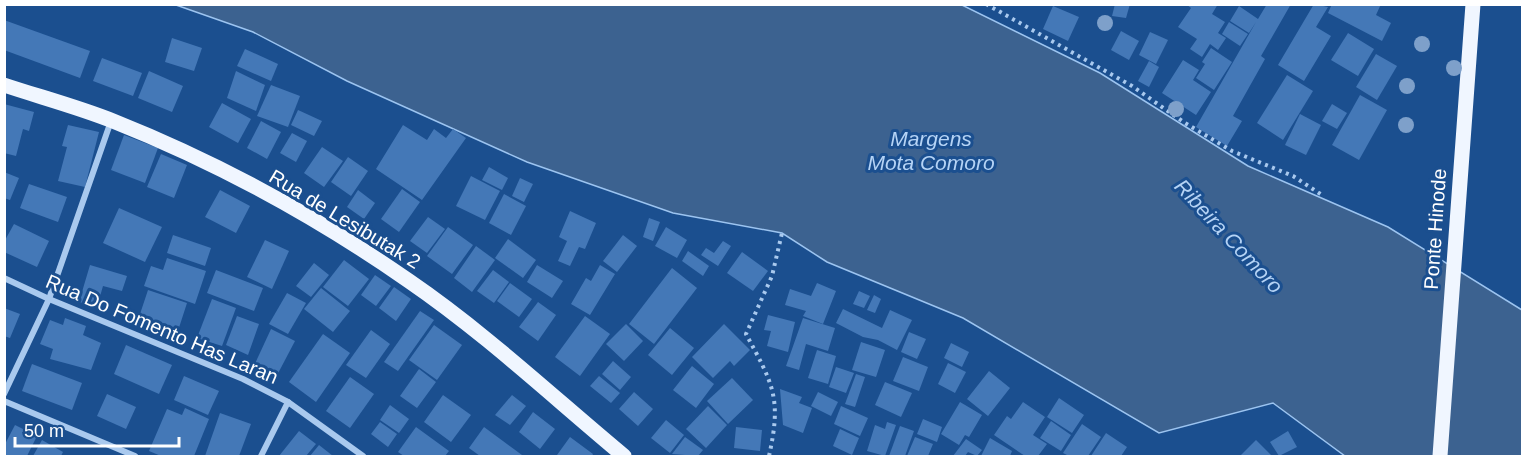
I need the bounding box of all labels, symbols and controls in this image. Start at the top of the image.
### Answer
water label: Margens Mota Comoro [867,127,995,174]
street label: Rua de Lesibutak 2 [265,165,425,273]
street label: Ponte Hinode [1420,168,1450,290]
water label: Ribeira Comoro [1170,174,1288,298]
street label: Rua Do Fomento Has Laran [43,270,281,388]
scale bar [15,410,178,448]
text: 50 m [24,421,64,441]

